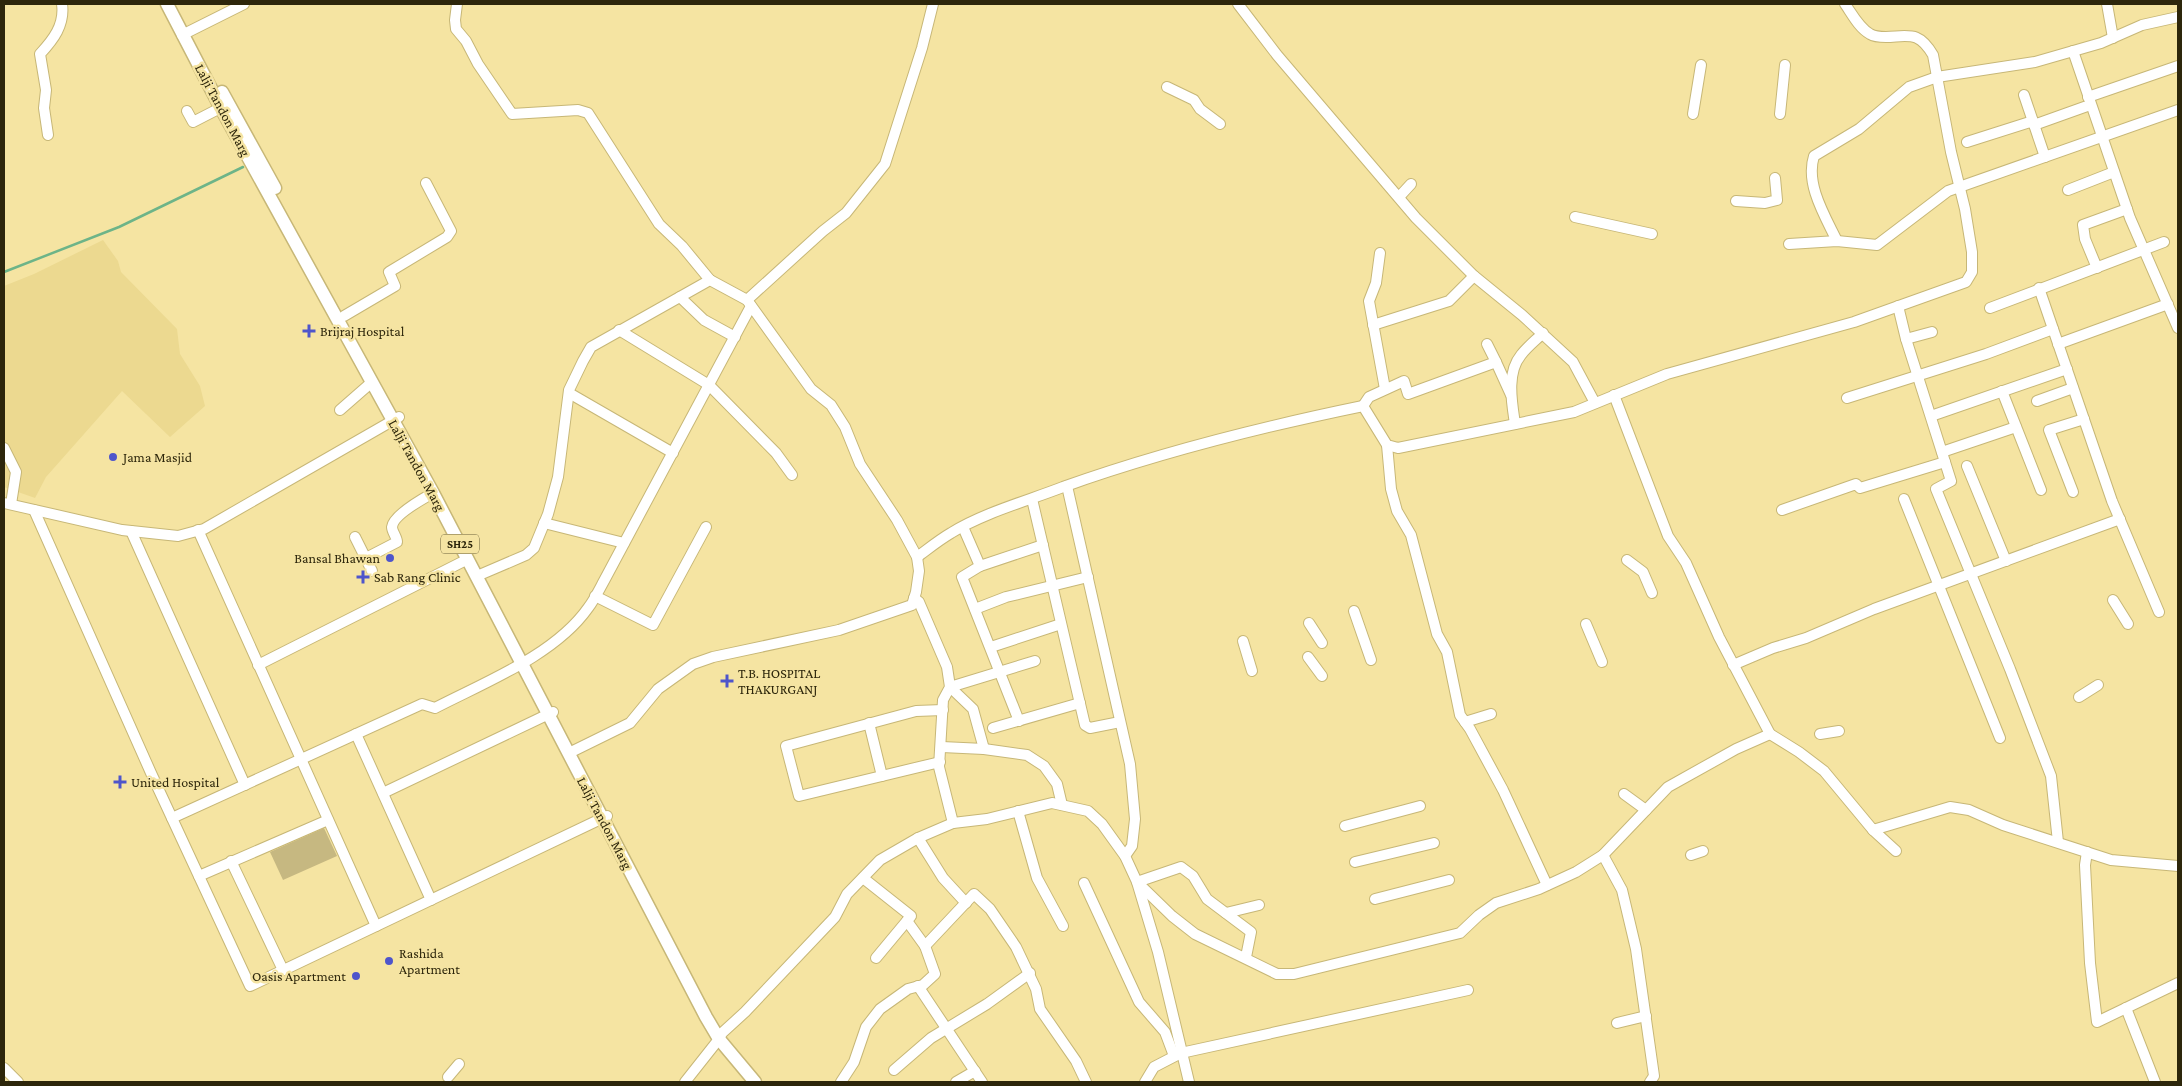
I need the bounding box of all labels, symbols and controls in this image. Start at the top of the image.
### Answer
street label: Lalji Tandon Marg [191,61,254,159]
place label: Brijraj Hospital [320,323,405,340]
marker: Brijraj Hospital [302,324,316,338]
street label: Lalji Tandon Marg [384,416,449,514]
place label: Jama Masjid [121,449,193,466]
marker: Jama Masjid [107,451,119,463]
road number: SH25 [441,534,479,554]
place label: Bansal Bhawan [294,550,380,566]
marker: Bansal Bhawan [384,552,396,564]
place label: Sab Rang Clinic [374,569,461,585]
marker: Sab Rang Clinic [356,570,370,584]
place label: T.B. HOSPITAL THAKURGANJ [738,665,820,697]
marker: T.B. HOSPITAL THAKURGANJ [720,674,734,688]
place label: United Hospital [131,774,220,790]
street label: Lalji Tandon Marg [573,774,636,872]
marker: United Hospital [113,775,127,789]
place label: Rashida Apartment [399,945,460,977]
marker: Rashida Apartment [383,955,395,967]
place label: Oasis Apartment [252,968,346,984]
marker: Oasis Apartment [350,970,362,982]

